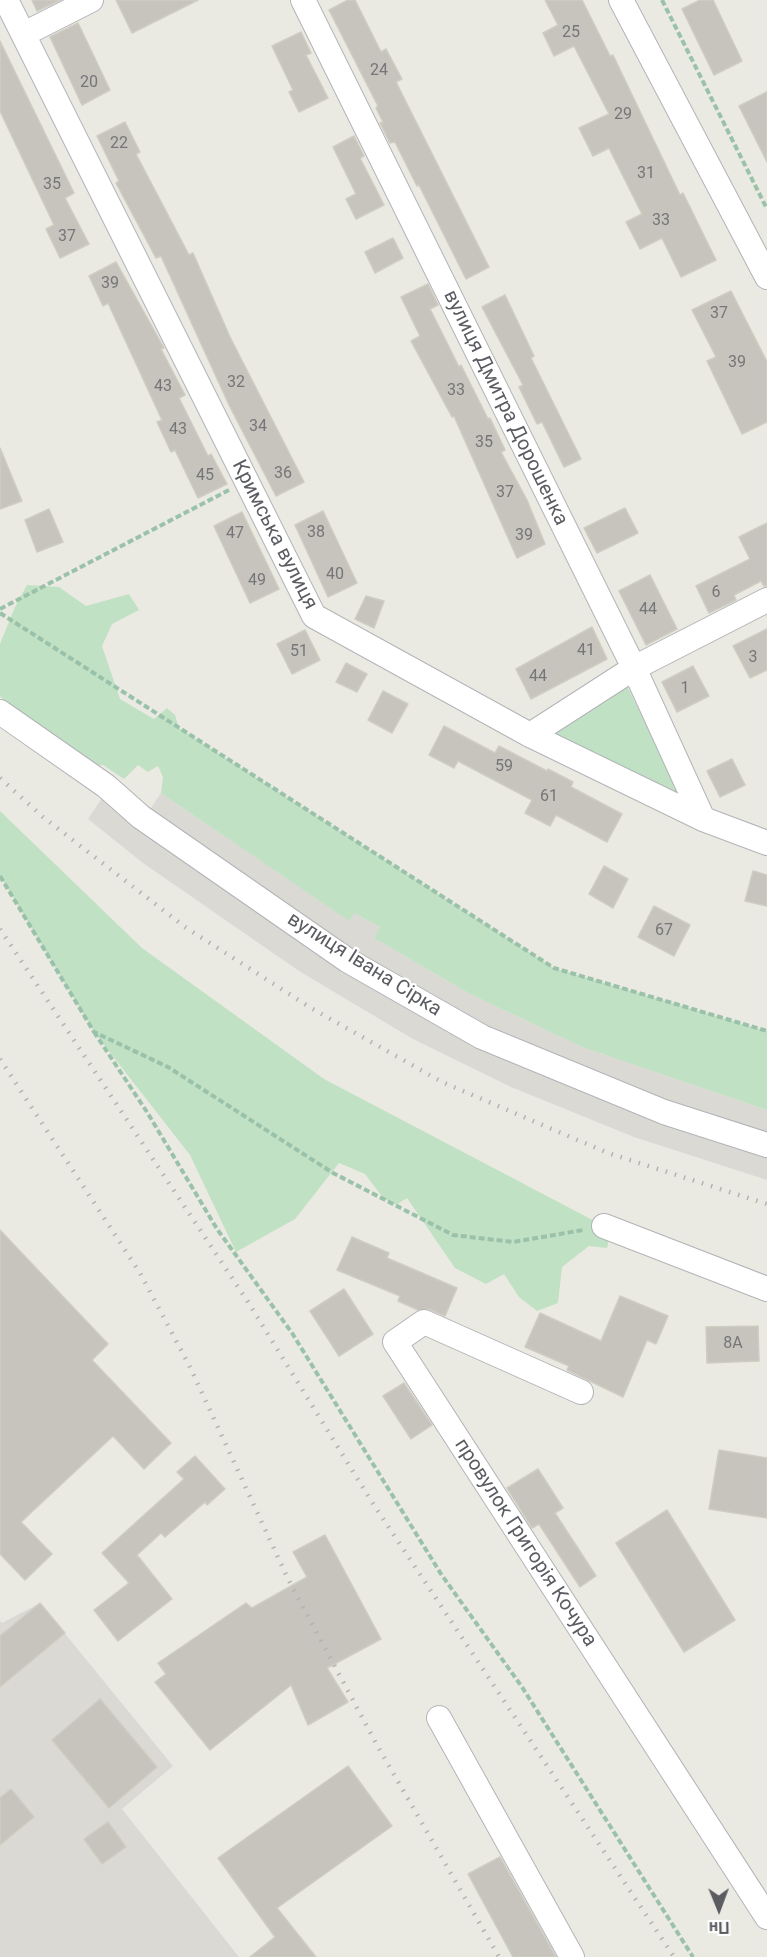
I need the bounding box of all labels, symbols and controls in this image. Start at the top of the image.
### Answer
house number: 25 [562,23,580,43]
house number: 24 [370,61,388,81]
house number: 20 [80,73,98,93]
house number: 29 [614,105,632,125]
house number: 22 [110,134,128,154]
house number: 31 [637,164,655,184]
house number: 35 [43,175,61,195]
house number: 33 [652,211,670,231]
house number: 37 [58,227,76,247]
house number: 39 [101,274,119,294]
street label: вулиця Дмитра Дорошенка [438,287,572,529]
house number: 37 [710,304,728,324]
house number: 39 [728,353,746,373]
house number: 32 [227,373,245,393]
house number: 43 [154,377,172,397]
house number: 33 [447,381,465,401]
house number: 34 [249,417,267,437]
house number: 43 [169,420,187,440]
house number: 35 [475,433,493,453]
street label: Кримська вулиця [226,456,322,614]
house number: 36 [274,464,292,484]
house number: 45 [196,466,214,486]
house number: 37 [496,483,514,503]
house number: 38 [307,523,325,543]
house number: 47 [226,524,244,544]
house number: 39 [515,526,533,546]
house number: 40 [326,565,344,585]
house number: 49 [248,571,266,591]
house number: 6 [712,583,720,603]
house number: 44 [639,600,657,620]
house number: 41 [577,641,595,661]
house number: 51 [290,642,308,662]
house number: 3 [749,648,757,668]
house number: 44 [529,667,547,687]
house number: 1 [681,679,689,699]
house number: 59 [495,757,513,777]
house number: 61 [540,787,558,807]
street label: вулиця Івана Сірка [282,908,446,1022]
house number: 67 [655,921,673,941]
house number: 8А [723,1334,743,1354]
street label: провулок Григорія Кочура [449,1434,601,1652]
north arrow [689,1879,749,1939]
text: Пн [709,1918,730,1937]

